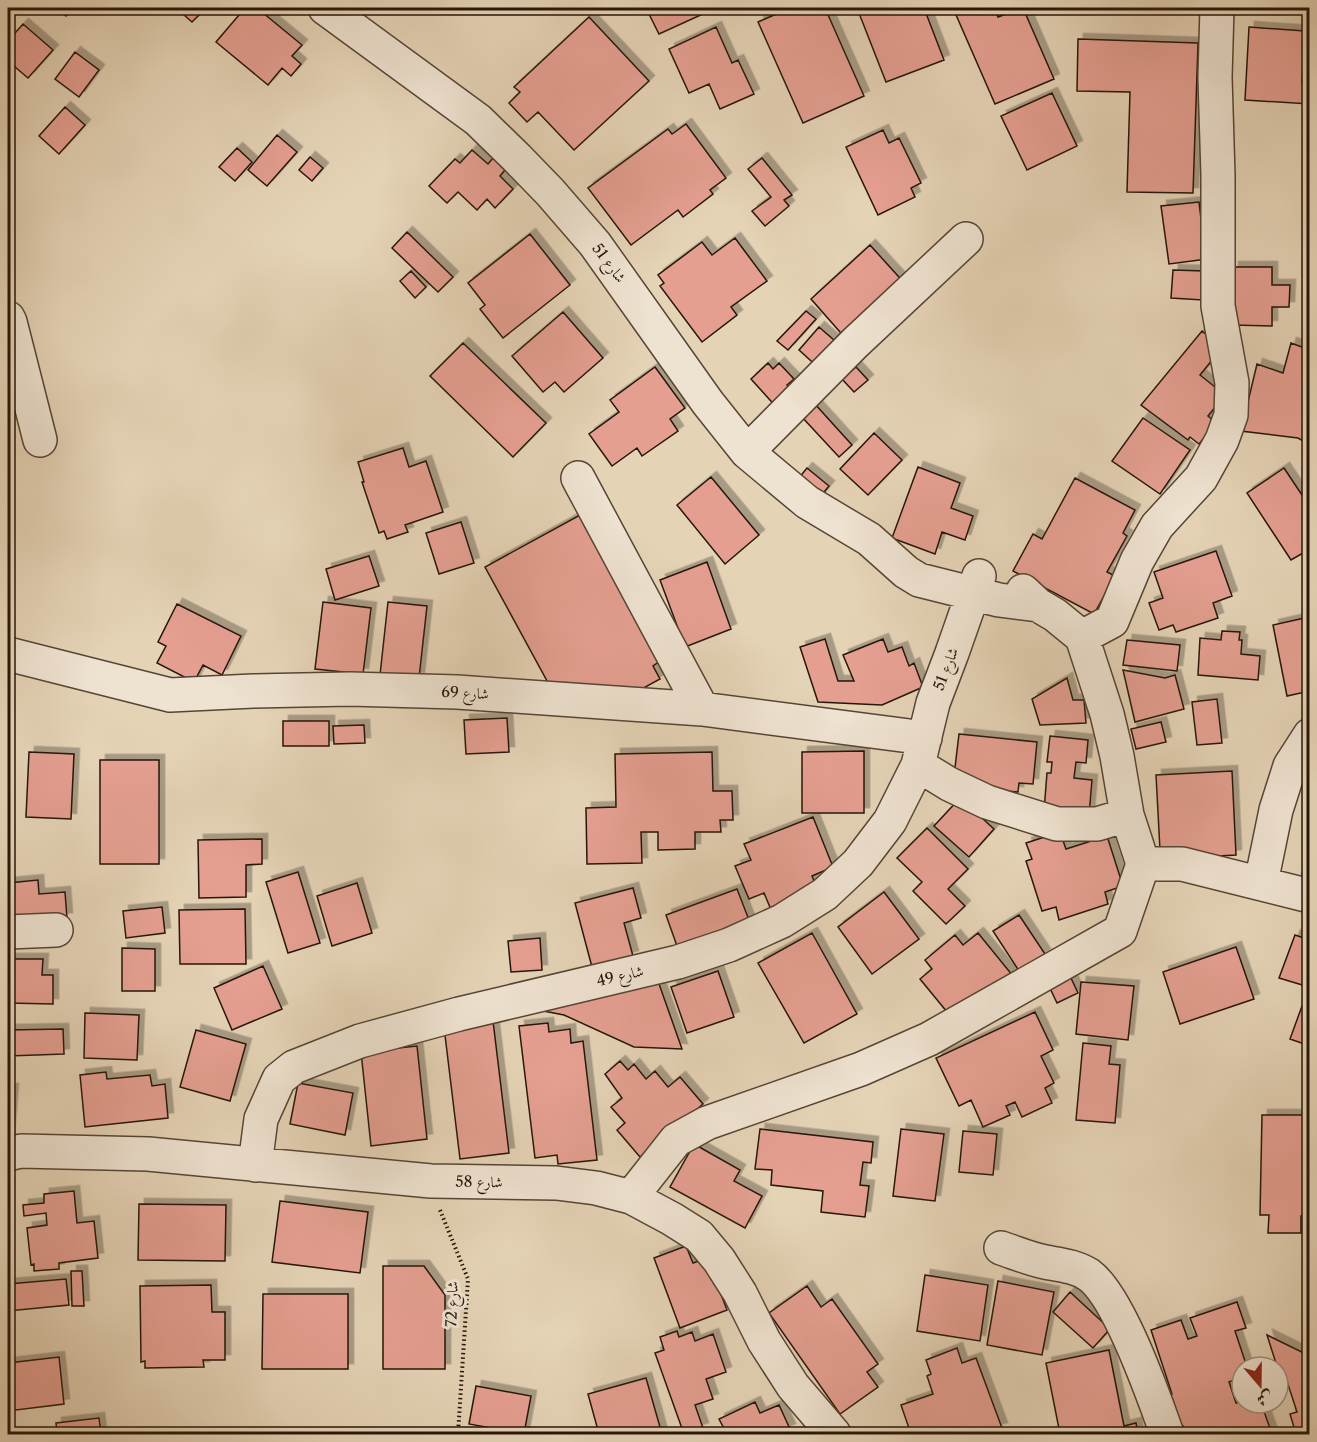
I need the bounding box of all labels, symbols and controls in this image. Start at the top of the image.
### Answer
street label: شارع 51 [585,239,630,289]
street label: شارع 51 [929,645,966,694]
street label: شارع 69 [441,682,489,707]
street label: شارع 49 [595,961,646,994]
street label: شارع 58 [455,1172,503,1195]
street label: شارع 72 [441,1281,466,1327]
north arrow [1230,1355,1290,1415]
text: ش [1254,1387,1276,1411]

